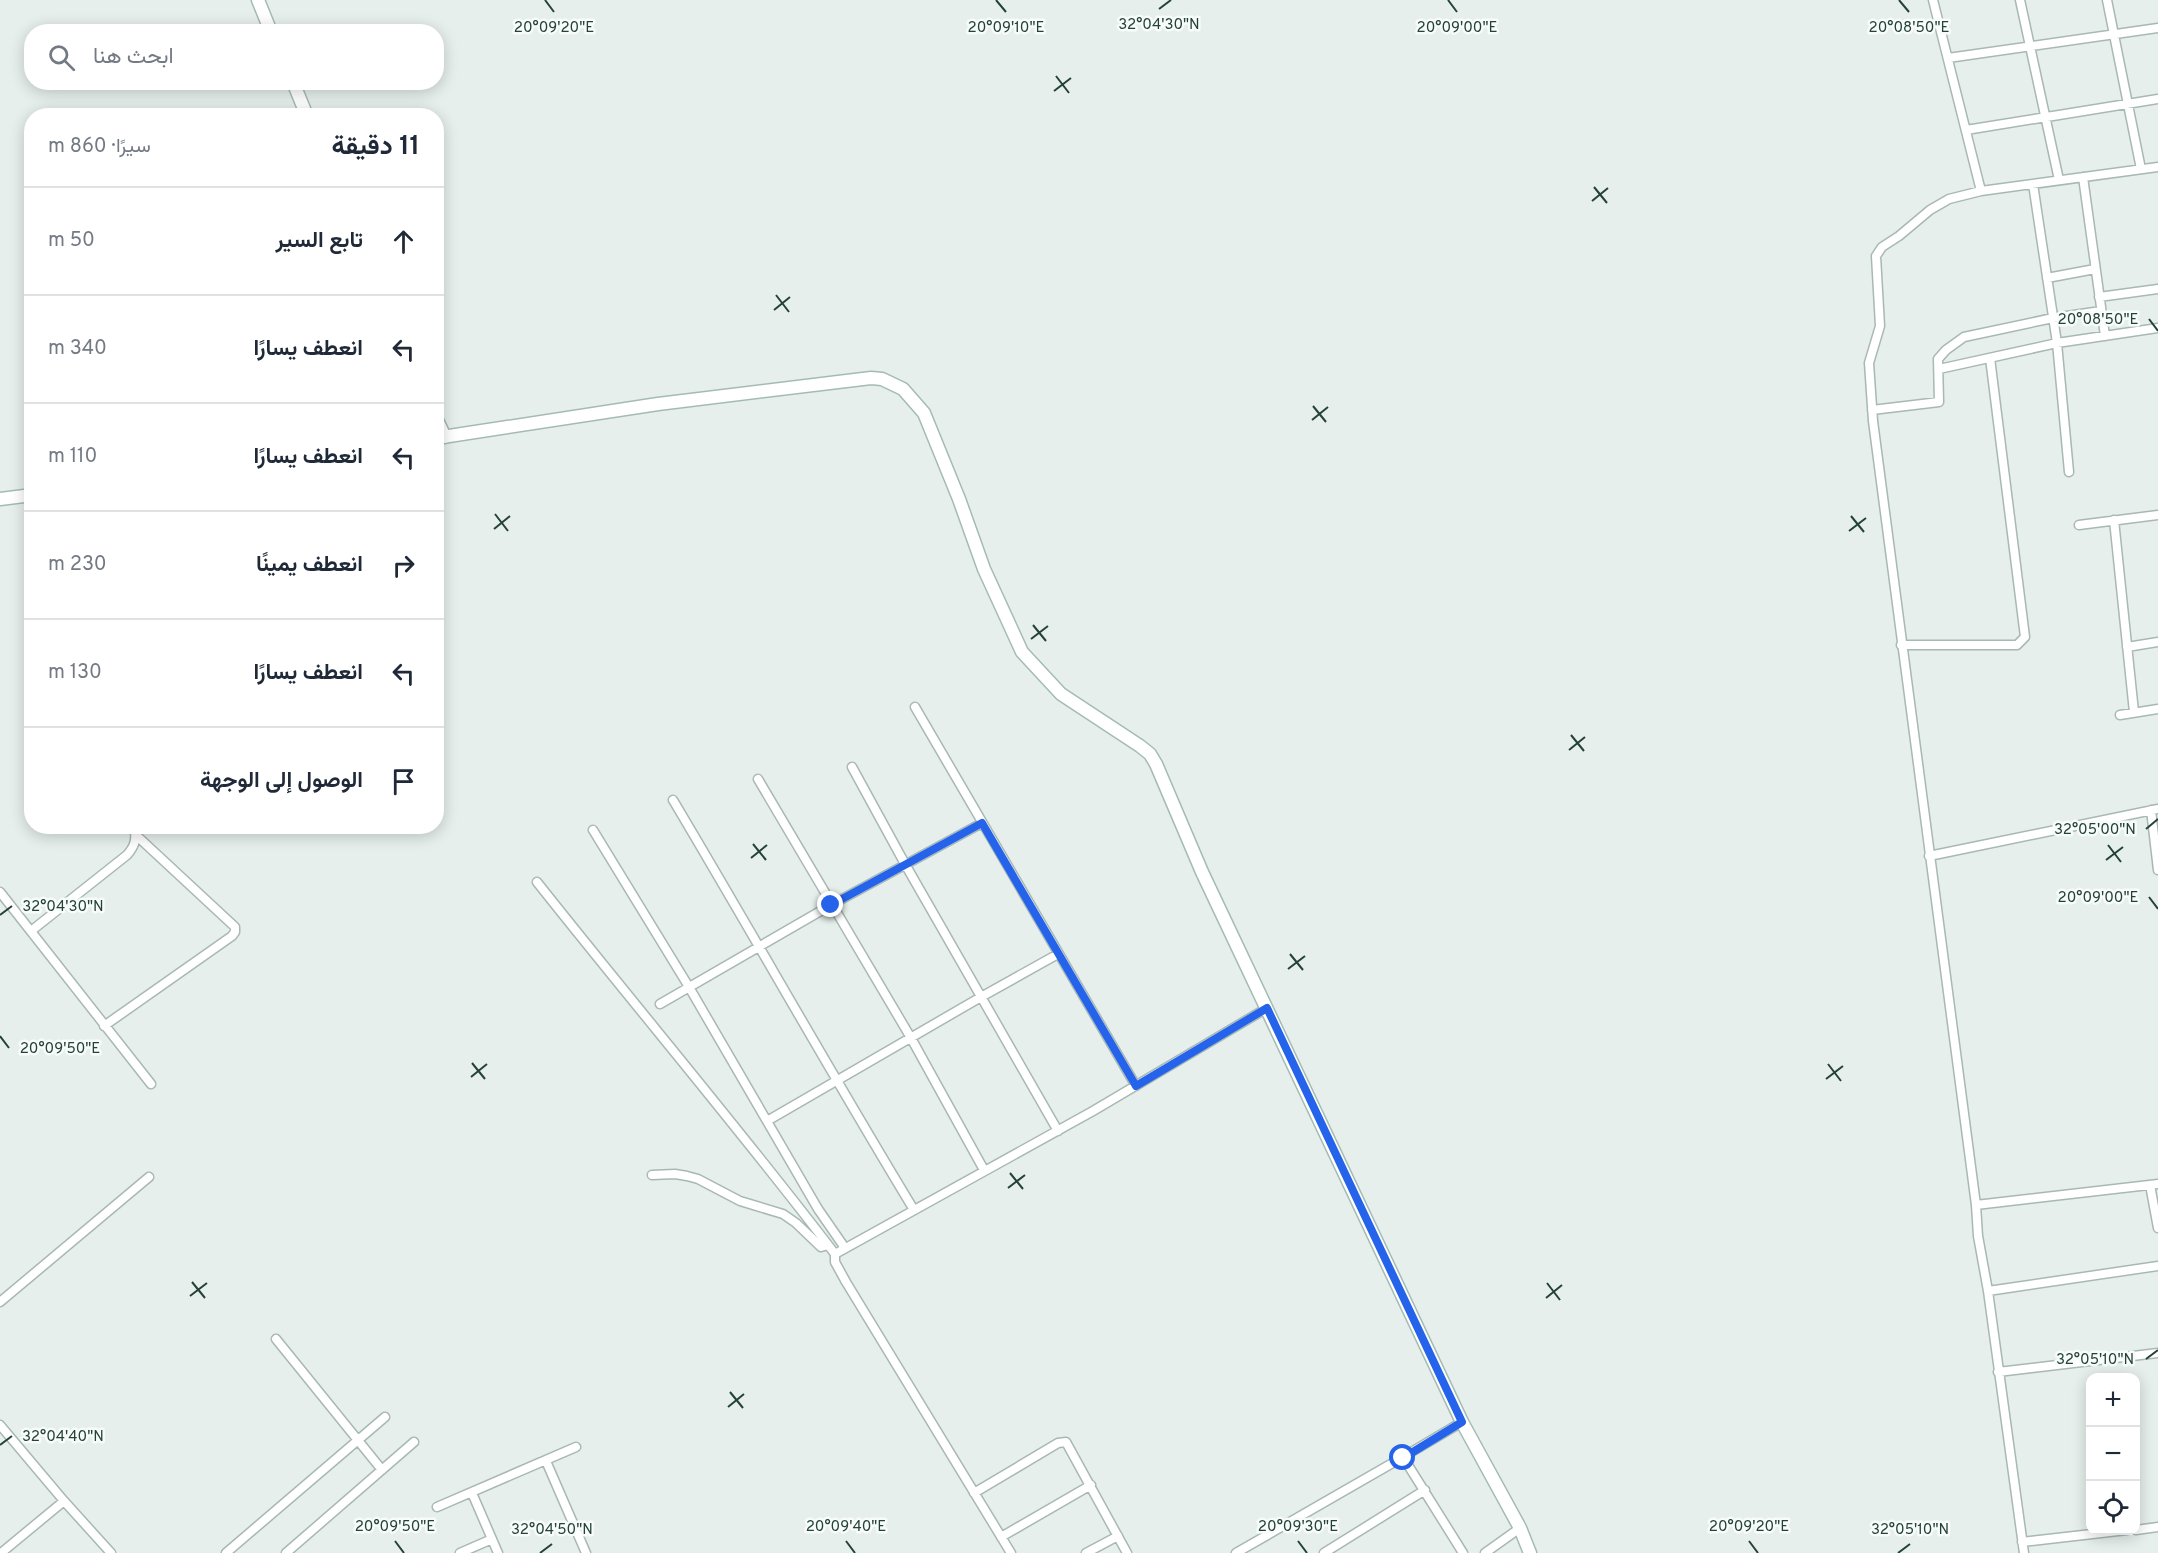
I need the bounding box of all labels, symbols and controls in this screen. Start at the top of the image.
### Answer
text: 32°04'30"N [1118,16,1200,35]
text: 20°09'20"E [514,19,594,38]
text: 20°09'10"E [968,19,1045,38]
text: 20°09'00"E [1417,19,1497,38]
text: 20°08'50"E [1869,19,1949,38]
search box [24,24,444,90]
icon: search [45,41,78,74]
text: ابحث هنا [93,44,174,71]
text: 11 دقيقة [331,131,420,164]
text: سيرًا · 860 m [48,134,151,160]
icon: ahead [387,225,420,258]
text: 50 m [48,228,95,254]
text: تابع السير [275,228,363,255]
text: 20°08'50"E [2058,311,2138,330]
icon: left [387,333,420,366]
text: 340 m [48,336,107,362]
text: انعطف يسارًا [253,336,363,363]
icon: left [387,441,420,474]
text: 110 m [48,444,97,470]
text: انعطف يسارًا [253,444,363,471]
icon: right [387,549,420,582]
text: 230 m [48,552,107,578]
text: انعطف يمينًا [256,552,363,579]
icon: left [387,657,420,690]
text: 130 m [48,660,102,686]
text: انعطف يسارًا [253,660,363,687]
icon: arrive [387,765,420,798]
text: الوصول إلى الوجهة [200,768,363,795]
text: 32°05'00"N [2054,821,2136,840]
text: 20°09'00"E [2058,889,2138,908]
route end [817,891,843,917]
text: 32°04'30"N [22,898,104,917]
text: 20°09'50"E [20,1040,100,1059]
text: 32°05'10"N [2056,1351,2134,1370]
map controls [2086,1373,2140,1535]
button: + [2086,1373,2140,1427]
button: − [2086,1427,2140,1481]
text: 32°04'40"N [22,1428,104,1447]
route start [1389,1444,1415,1470]
button: locate [2086,1481,2140,1535]
text: 20°09'50"E [355,1518,435,1537]
text: 20°09'40"E [806,1518,886,1537]
text: 20°09'30"E [1258,1518,1338,1537]
text: 20°09'20"E [1709,1518,1789,1537]
text: 32°04'50"N [511,1521,593,1540]
text: 32°05'10"N [1871,1521,1949,1540]

